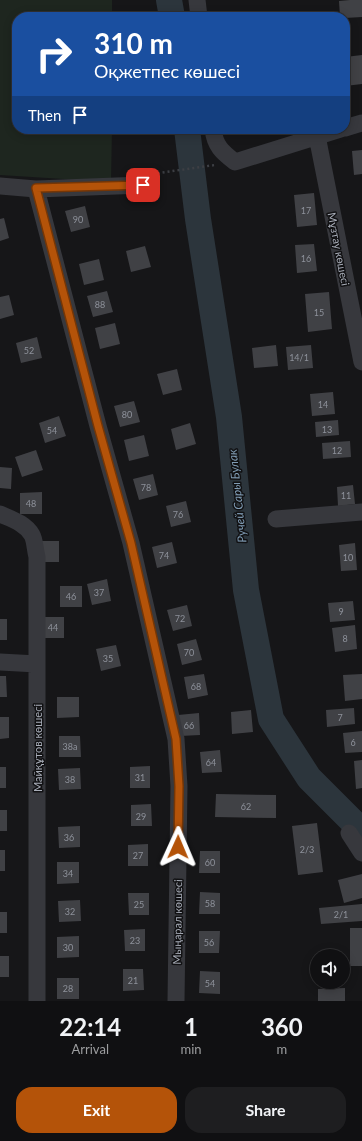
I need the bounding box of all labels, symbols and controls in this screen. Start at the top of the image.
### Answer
text: 310 m [94,26,173,60]
icon: right [28,28,80,80]
text: Оқжетпес көшесі [94,60,240,82]
icon: arrive [69,104,91,126]
text: Then [28,106,61,124]
pin [126,168,160,202]
icon: arrive [132,174,154,196]
house number: 17 [301,205,311,216]
street label: Мұзтау көшесі [326,211,353,287]
house number: 90 [73,214,83,225]
house number: 16 [301,253,311,264]
house number: 88 [95,299,105,310]
house number: 15 [314,307,324,318]
house number: 52 [24,345,34,356]
house number: 14/1 [289,352,309,363]
house number: 14 [318,399,328,410]
house number: 80 [122,409,132,420]
house number: 13 [322,424,332,435]
house number: 54 [47,425,57,436]
house number: 12 [332,445,342,456]
water label: Ручей Сары Булак [225,448,249,543]
house number: 78 [141,482,151,493]
house number: 11 [341,490,351,501]
house number: 48 [26,498,36,509]
house number: 76 [173,509,183,520]
house number: 74 [159,550,169,561]
house number: 10 [343,552,353,563]
house number: 37 [94,587,104,598]
house number: 46 [66,591,76,602]
house number: 9 [338,606,344,617]
house number: 72 [175,613,185,624]
house number: 44 [48,622,58,633]
house number: 8 [342,633,348,644]
house number: 70 [184,647,194,658]
house number: 35 [103,653,113,664]
house number: 68 [191,681,201,692]
street label: Майқұтов көшесі [31,704,44,792]
house number: 7 [337,712,343,723]
house number: 66 [184,720,194,731]
house number: 6 [350,737,356,748]
house number: 38а [63,741,77,752]
house number: 64 [206,757,216,768]
house number: 31 [135,772,145,783]
house number: 38 [65,774,75,785]
house number: 62 [241,801,251,812]
house number: 29 [136,811,146,822]
position arrow [157,826,199,868]
house number: 36 [64,832,74,843]
house number: 2/3 [300,844,314,855]
house number: 27 [133,850,143,861]
house number: 60 [205,857,215,868]
house number: 34 [63,868,73,879]
street label: Мыңарал көшесі [170,879,184,965]
house number: 58 [205,898,215,909]
house number: 25 [134,899,144,910]
house number: 32 [65,906,75,917]
house number: 2/1 [334,909,348,920]
house number: 23 [130,935,140,946]
house number: 56 [204,937,214,948]
house number: 30 [63,942,73,953]
map controls [310,949,350,989]
button: sound [310,949,350,989]
house number: 21 [128,975,138,986]
house number: 54 [205,978,215,989]
house number: 28 [63,983,73,994]
text: 22:14 [59,1012,121,1041]
text: 1 [184,1012,198,1041]
text: 360 [261,1012,303,1041]
text: Arrival [72,1041,109,1057]
text: min [181,1041,202,1057]
text: m [276,1041,287,1057]
button: Exit [16,1087,177,1133]
button: Share [185,1087,346,1133]

